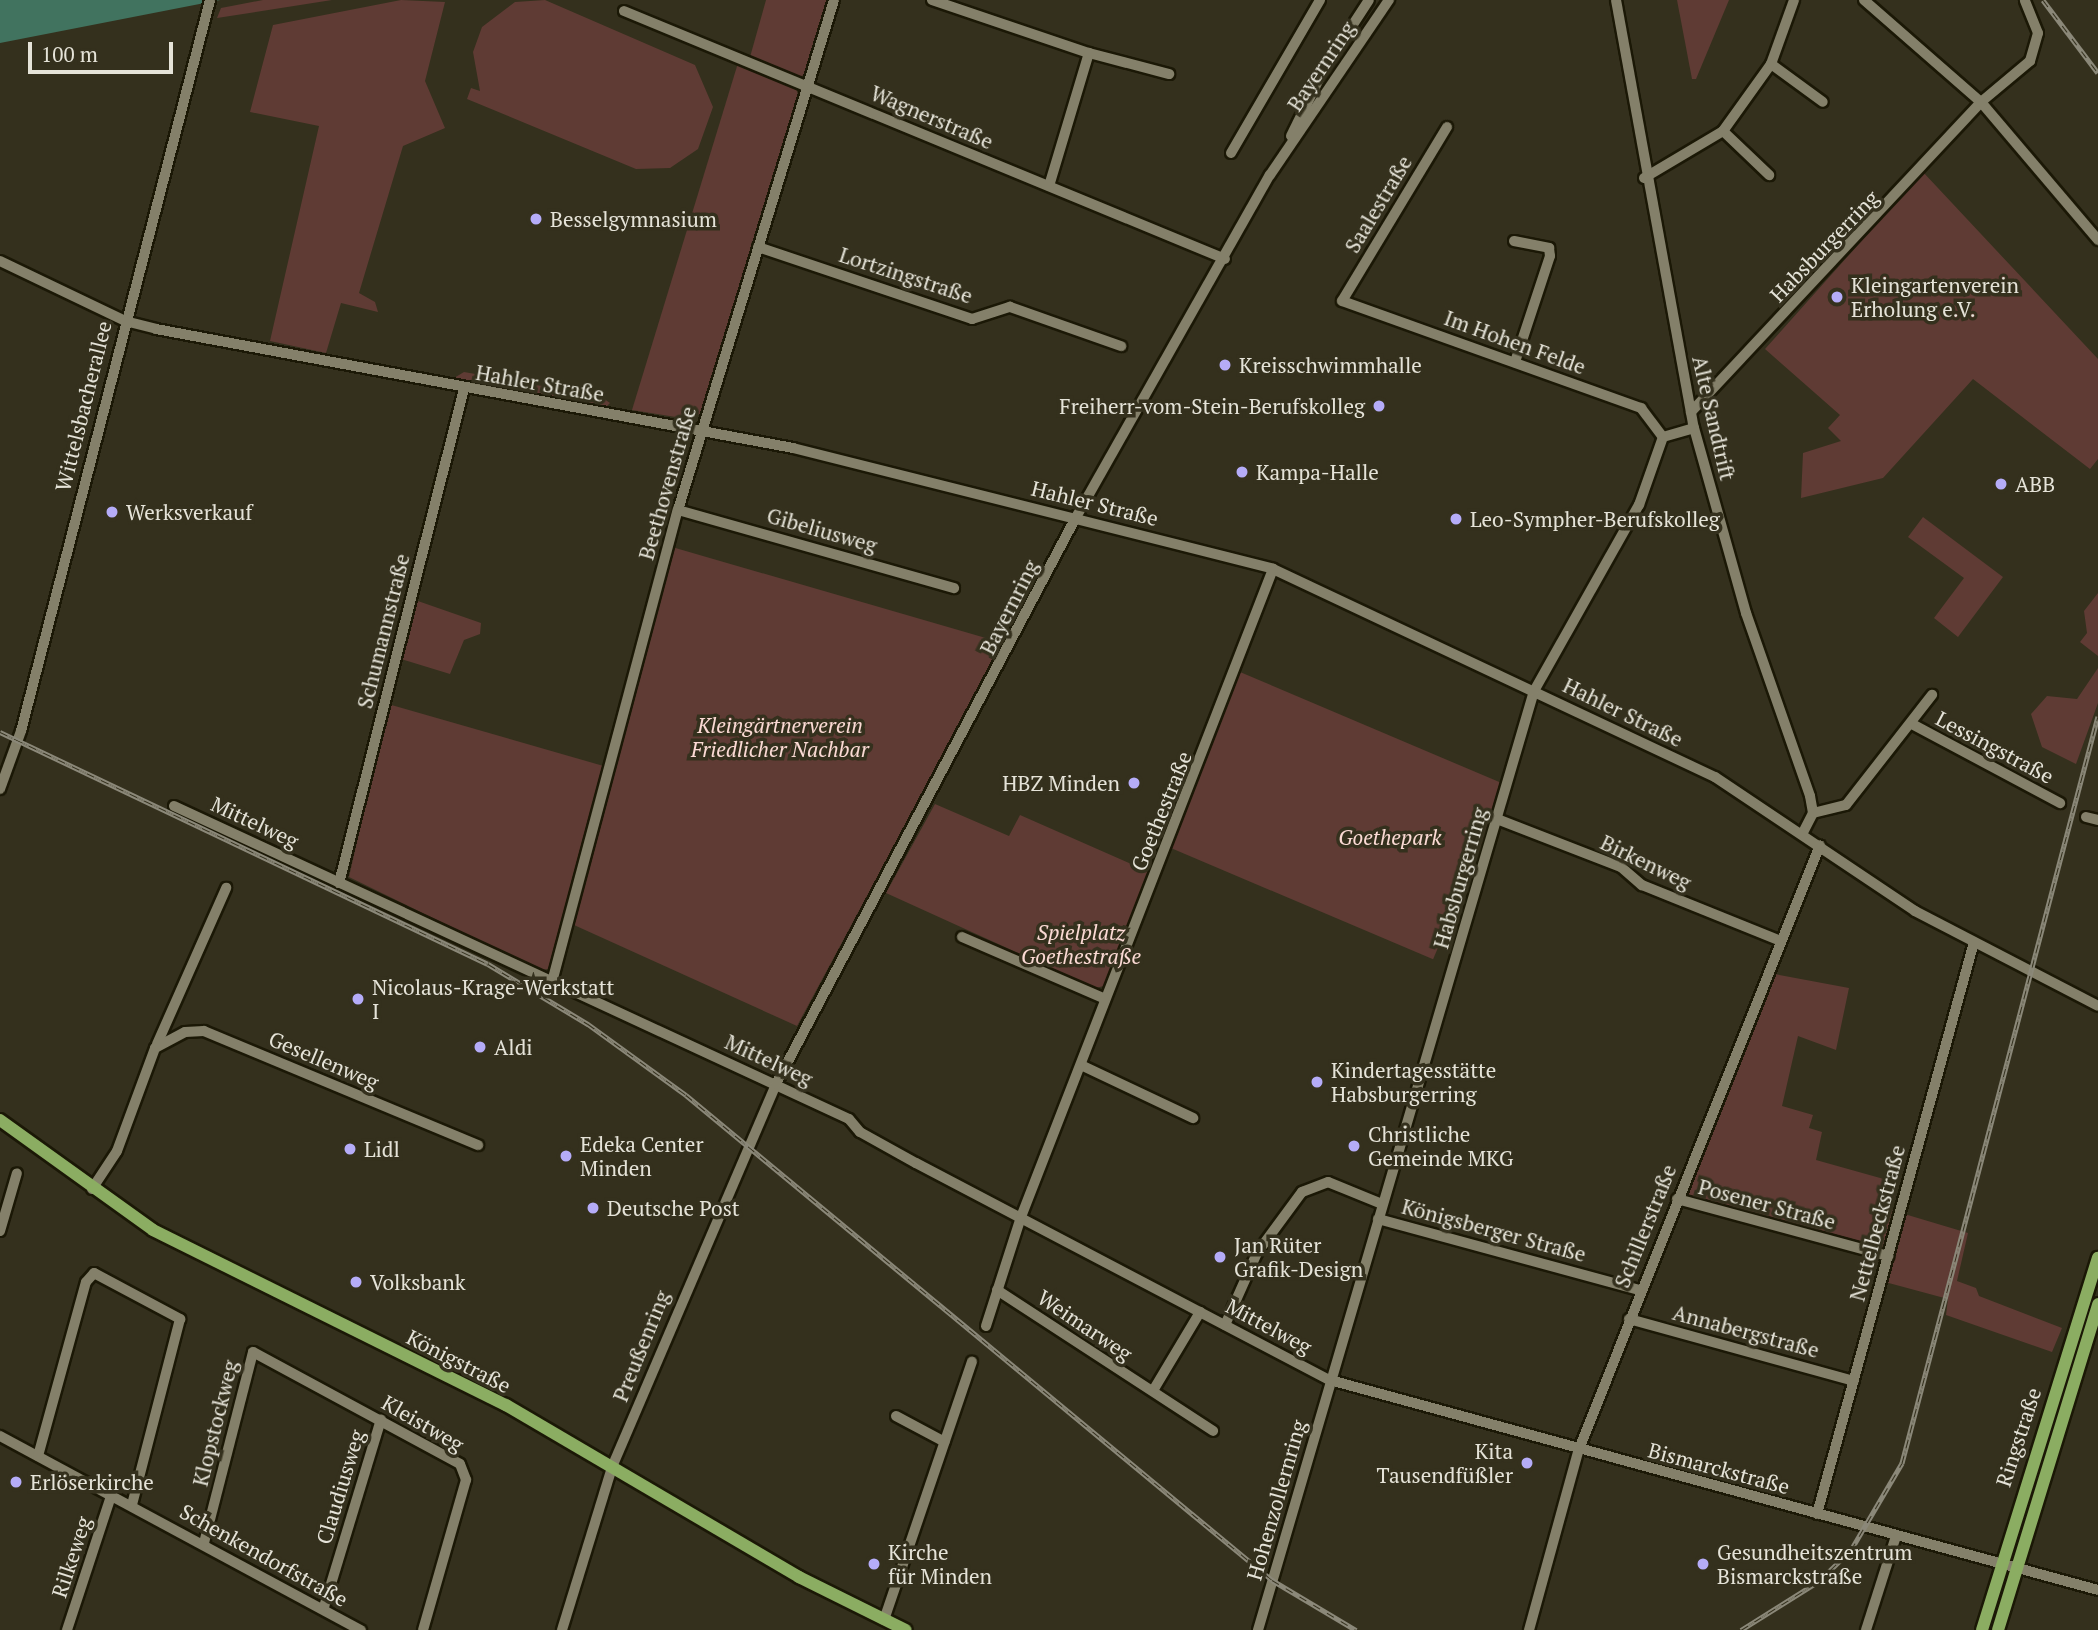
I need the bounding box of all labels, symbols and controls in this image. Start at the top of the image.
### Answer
street label: Bayernring [1282,16,1360,116]
scale bar [32,28,177,72]
text: 100 m [41,40,98,68]
street label: Wagnerstraße [867,80,997,154]
street label: Saalestraße [1339,151,1417,257]
street label: Habsburgerring [1764,185,1884,307]
place label: Besselgymnasium [550,206,717,232]
marker: Besselgymnasium [528,211,544,227]
street label: Lortzingstraße [836,242,976,308]
place label: Kleingartenverein Erholung e.V. [1851,272,2019,322]
marker: Kleingartenverein Erholung e.V. [1829,289,1845,305]
street label: Im Hohen Felde [1441,305,1589,379]
street label: Wittelsbacherallee [50,318,116,494]
place label: Kreisschwimmhalle [1239,352,1422,378]
street label: Alte Sandtrift [1687,353,1741,483]
marker: Kreisschwimmhalle [1217,357,1233,373]
street label: Hahler Straße [474,359,606,407]
place label: Freiherr-vom-Stein-Berufskolleg [1059,393,1365,419]
marker: Freiherr-vom-Stein-Berufskolleg [1371,398,1387,414]
street label: Beethovenstraße [633,403,701,563]
place label: Kampa-Halle [1256,459,1379,485]
marker: Kampa-Halle [1234,464,1250,480]
place label: ABB [2015,471,2055,497]
street label: Hahler Straße [1029,475,1161,531]
marker: ABB [1993,476,2009,492]
place label: Werksverkauf [126,499,252,525]
street label: Gibeliusweg [764,502,880,558]
marker: Werksverkauf [104,504,120,520]
place label: Leo-Sympher-Berufskolleg [1470,506,1720,532]
marker: Leo-Sympher-Berufskolleg [1448,511,1464,527]
street label: Schumannstraße [352,551,414,711]
street label: Bayernring [974,556,1044,658]
street label: Hahler Straße [1559,672,1687,752]
street label: Lessingstraße [1932,705,2058,789]
park label: Kleingärtnerverein Friedlicher Nachbar [691,712,869,762]
street label: Goethestraße [1126,747,1196,875]
place label: HBZ Minden [1002,770,1120,796]
marker: HBZ Minden [1126,775,1142,791]
street label: Mittelweg [207,791,303,853]
street label: Habsburgerring [1428,805,1492,951]
park label: Goethepark [1338,824,1442,850]
street label: Birkenweg [1597,829,1695,895]
park label: Spielplatz Goethestraße [1021,919,1141,969]
place label: Nicolaus-Krage-Werkstatt I [372,974,614,1024]
marker: Nicolaus-Krage-Werkstatt I [350,991,366,1007]
street label: Gesellenweg [265,1026,383,1094]
street label: Mittelweg [721,1029,817,1091]
place label: Aldi [494,1034,533,1060]
marker: Aldi [472,1039,488,1055]
place label: Kindertagesstätte Habsburgerring [1331,1057,1496,1107]
marker: Kindertagesstätte Habsburgerring [1309,1074,1325,1090]
place label: Christliche Gemeinde MKG [1368,1121,1513,1171]
place label: Edeka Center Minden [580,1131,703,1181]
place label: Lidl [364,1136,400,1162]
marker: Christliche Gemeinde MKG [1346,1138,1362,1154]
marker: Lidl [342,1141,358,1157]
street label: Nettelbeckstraße [1844,1142,1910,1304]
marker: Edeka Center Minden [558,1148,574,1164]
street label: Schillerstraße [1609,1161,1681,1291]
street label: Posener Straße [1696,1174,1838,1234]
street label: Königsberger Straße [1399,1193,1589,1267]
place label: Deutsche Post [607,1195,740,1221]
marker: Deutsche Post [585,1200,601,1216]
place label: Jan Rüter Grafik-Design [1234,1232,1363,1282]
marker: Jan Rüter Grafik-Design [1212,1249,1228,1265]
place label: Volksbank [370,1269,466,1295]
marker: Volksbank [348,1274,364,1290]
street label: Weimarweg [1033,1284,1137,1366]
street label: Preußenring [607,1287,675,1405]
street label: Mittelweg [1222,1293,1316,1359]
street label: Annabergstraße [1670,1299,1822,1363]
street label: Königstraße [403,1324,515,1398]
street label: Klopstockweg [187,1357,243,1489]
street label: Ringstraße [1990,1384,2046,1490]
street label: Kleistweg [378,1390,468,1456]
street label: Hohenzollernring [1241,1417,1311,1583]
street label: Claudiusweg [311,1427,369,1547]
street label: Bismarckstraße [1646,1437,1792,1499]
place label: Kita Tausendfüßler [1377,1438,1513,1488]
marker: Kita Tausendfüßler [1519,1455,1535,1471]
place label: Erlöserkirche [30,1469,154,1495]
marker: Erlöserkirche [8,1474,24,1490]
street label: Schenkendorfstraße [176,1498,352,1612]
street label: Rilkeweg [46,1513,96,1601]
place label: Kirche für Minden [888,1539,992,1589]
place label: Gesundheitszentrum Bismarckstraße [1717,1539,1912,1589]
marker: Kirche für Minden [866,1556,882,1572]
marker: Gesundheitszentrum Bismarckstraße [1695,1556,1711,1572]

